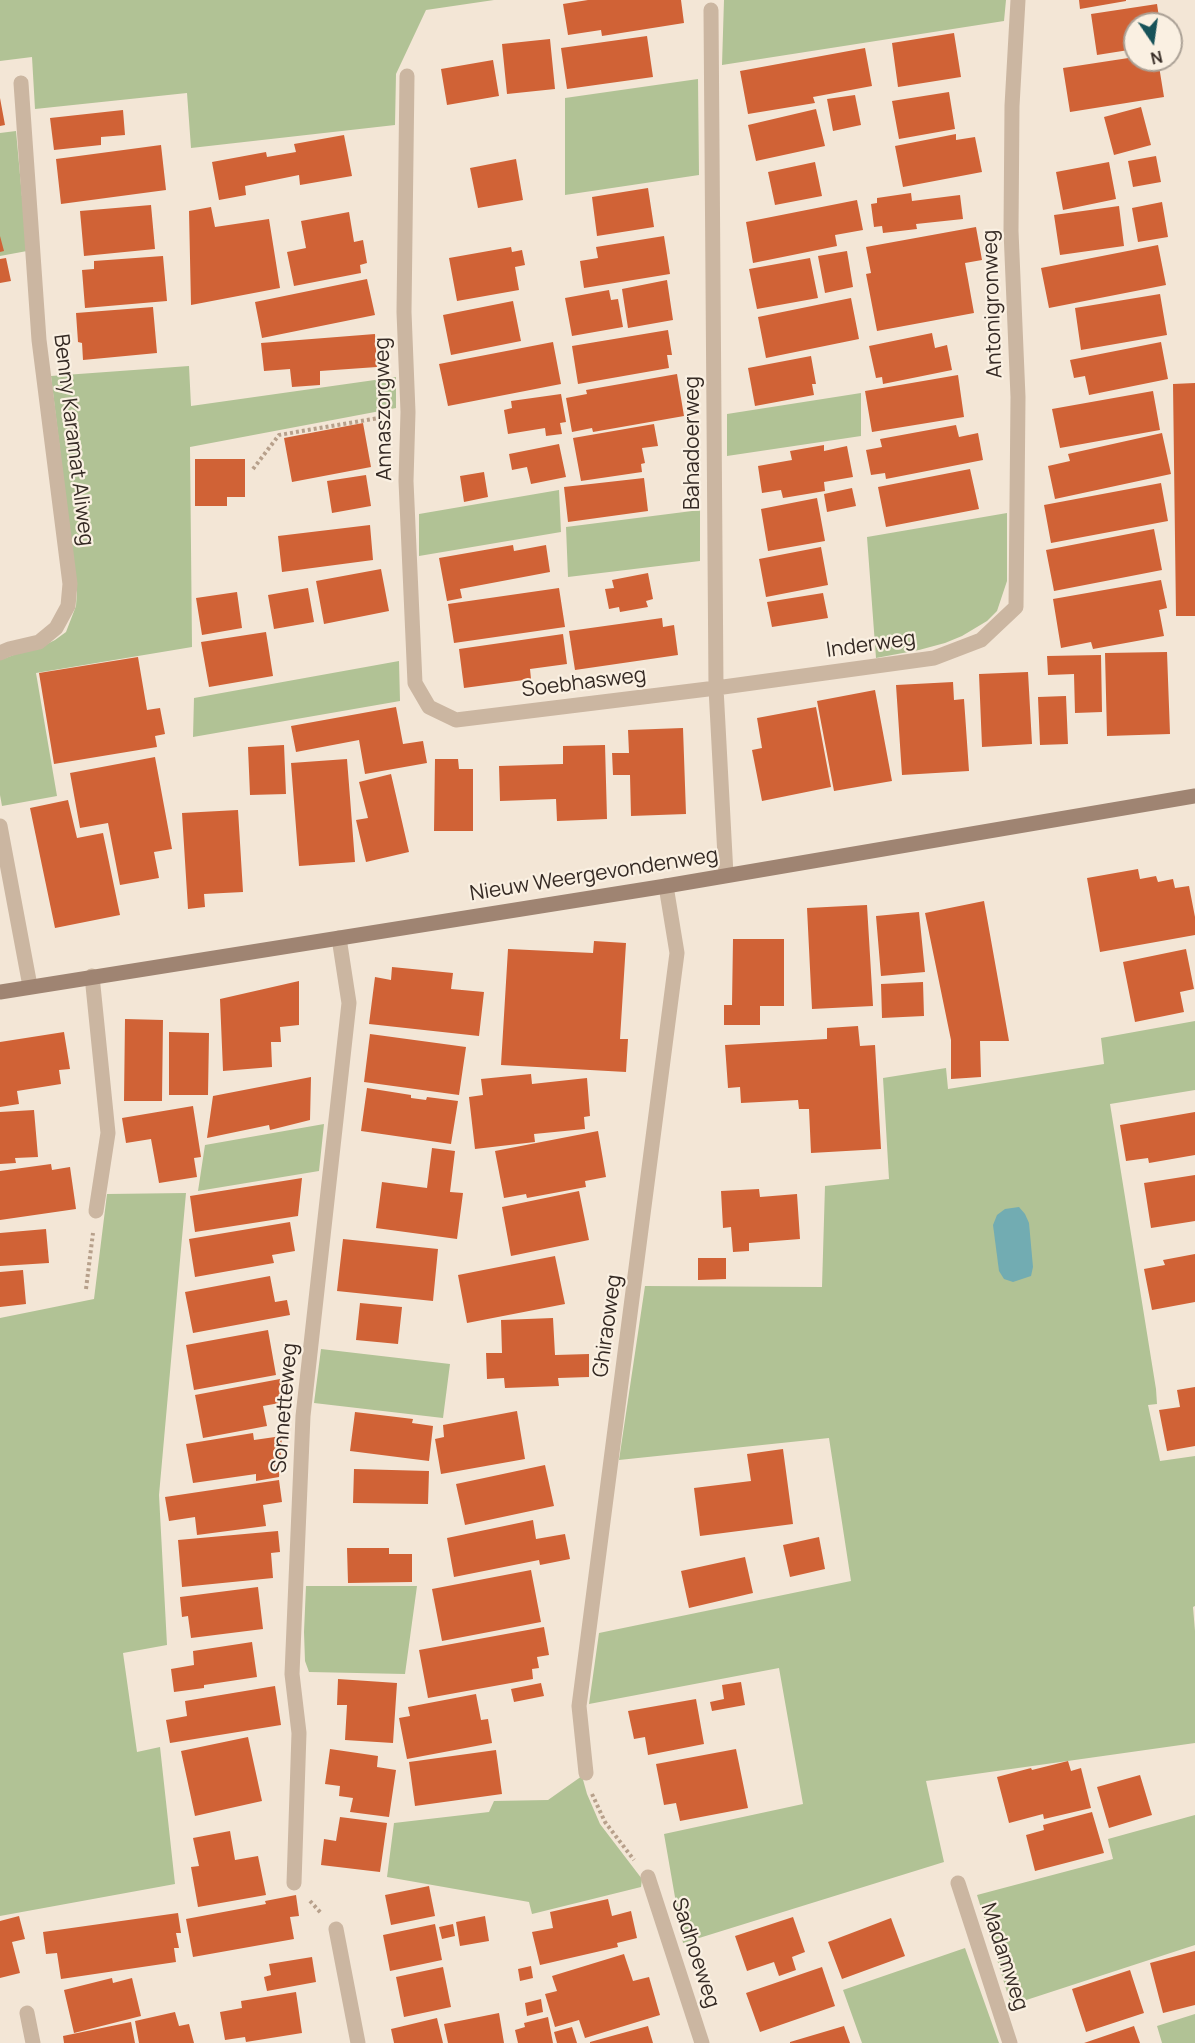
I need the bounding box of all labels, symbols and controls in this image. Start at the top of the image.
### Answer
north arrow [1123,12,1183,72]
text: N [1149,46,1165,70]
street label: Antonigronweg [978,229,1008,379]
street label: Benny Karamat Aliweg [48,333,98,547]
street label: Annaszorgweg [370,337,398,481]
street label: Bahadoerweg [680,376,706,510]
street label: Inderweg [825,626,917,664]
street label: Soebhasweg [520,663,648,703]
street label: Nieuw Weergevondenweg [468,843,720,907]
street label: Ghiraoweg [588,1273,628,1379]
street label: Sonnetteweg [267,1342,303,1474]
street label: Sadhoeweg [665,1895,725,2011]
street label: Madamweg [975,1900,1033,2014]

